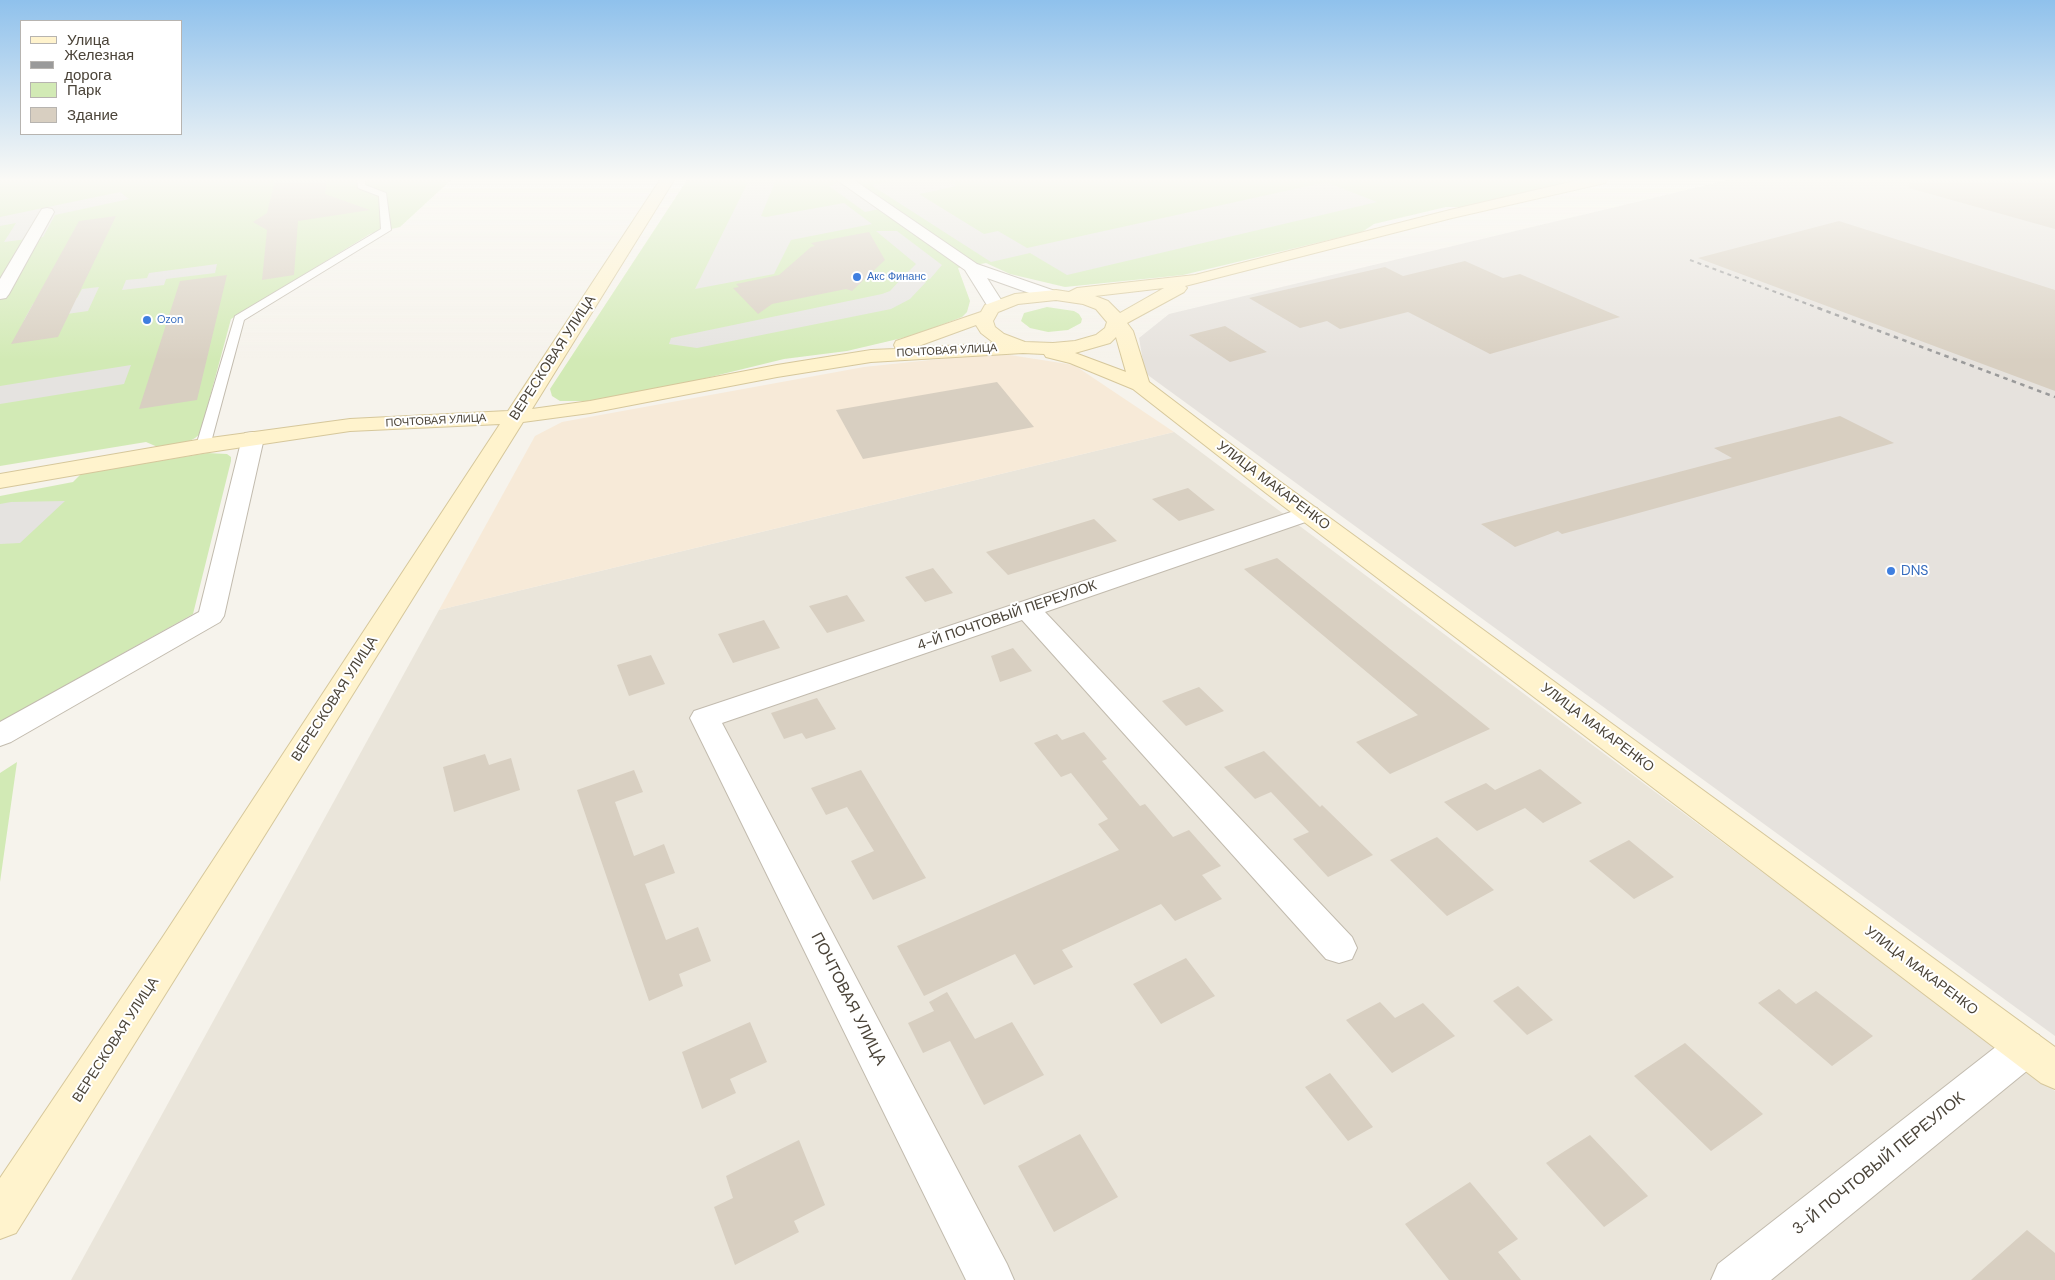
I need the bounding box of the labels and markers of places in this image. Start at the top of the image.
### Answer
place label: Акс Финанс [867,270,926,284]
marker: Акс Финанс [851,271,863,283]
place label: Ozon [157,313,183,327]
marker: Ozon [141,314,153,326]
place label: DNS [1901,563,1928,579]
marker: DNS [1885,565,1897,577]

